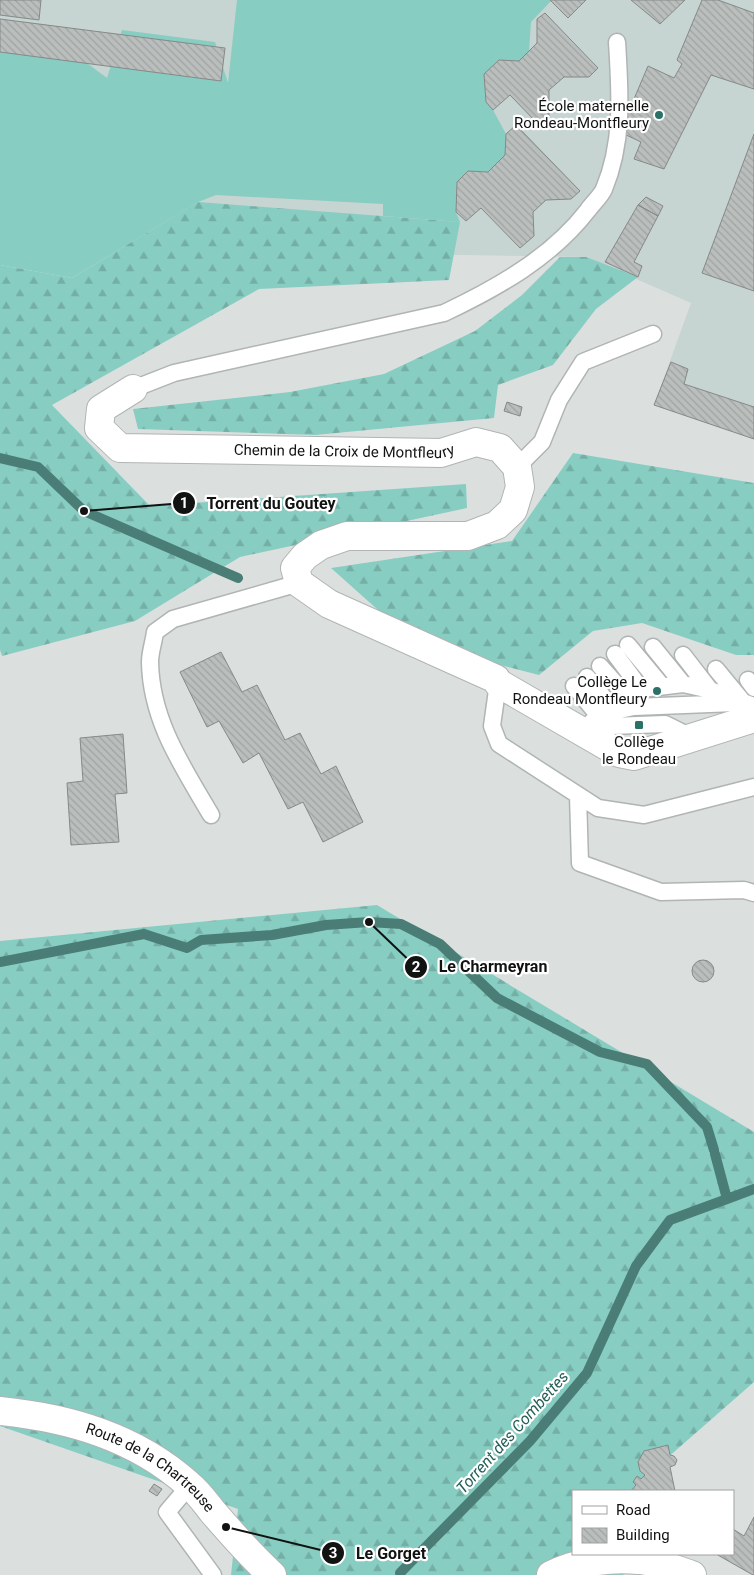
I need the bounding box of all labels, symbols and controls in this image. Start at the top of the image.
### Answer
place label: École maternelle Rondeau-Montfleury [514,97,649,132]
marker: École maternelle Rondeau-Montfleury [653,109,665,121]
street label: Chemin de la Croix de Montfleury [234,440,457,462]
callout: Torrent du Goutey [171,487,345,518]
text: 1 [180,494,188,512]
text: Torrent du Goutey [206,494,336,513]
place label: Collège Le Rondeau Montfleury [512,673,647,708]
marker: Collège Le Rondeau Montfleury [651,685,663,697]
marker: Collège le Rondeau [633,719,645,731]
place label: Collège le Rondeau [602,733,676,768]
callout: Le Charmeyran [404,951,557,982]
text: Le Charmeyran [439,957,547,976]
text: 2 [412,958,421,976]
water label: Torrent des Combettes [452,1367,572,1498]
street label: Route de la Chartreuse [83,1419,218,1515]
legend [572,1490,734,1555]
text: Road [616,1501,650,1519]
text: Building [616,1526,670,1544]
callout: Le Gorget [321,1537,436,1568]
text: 3 [329,1544,337,1562]
text: Le Gorget [356,1544,427,1563]

